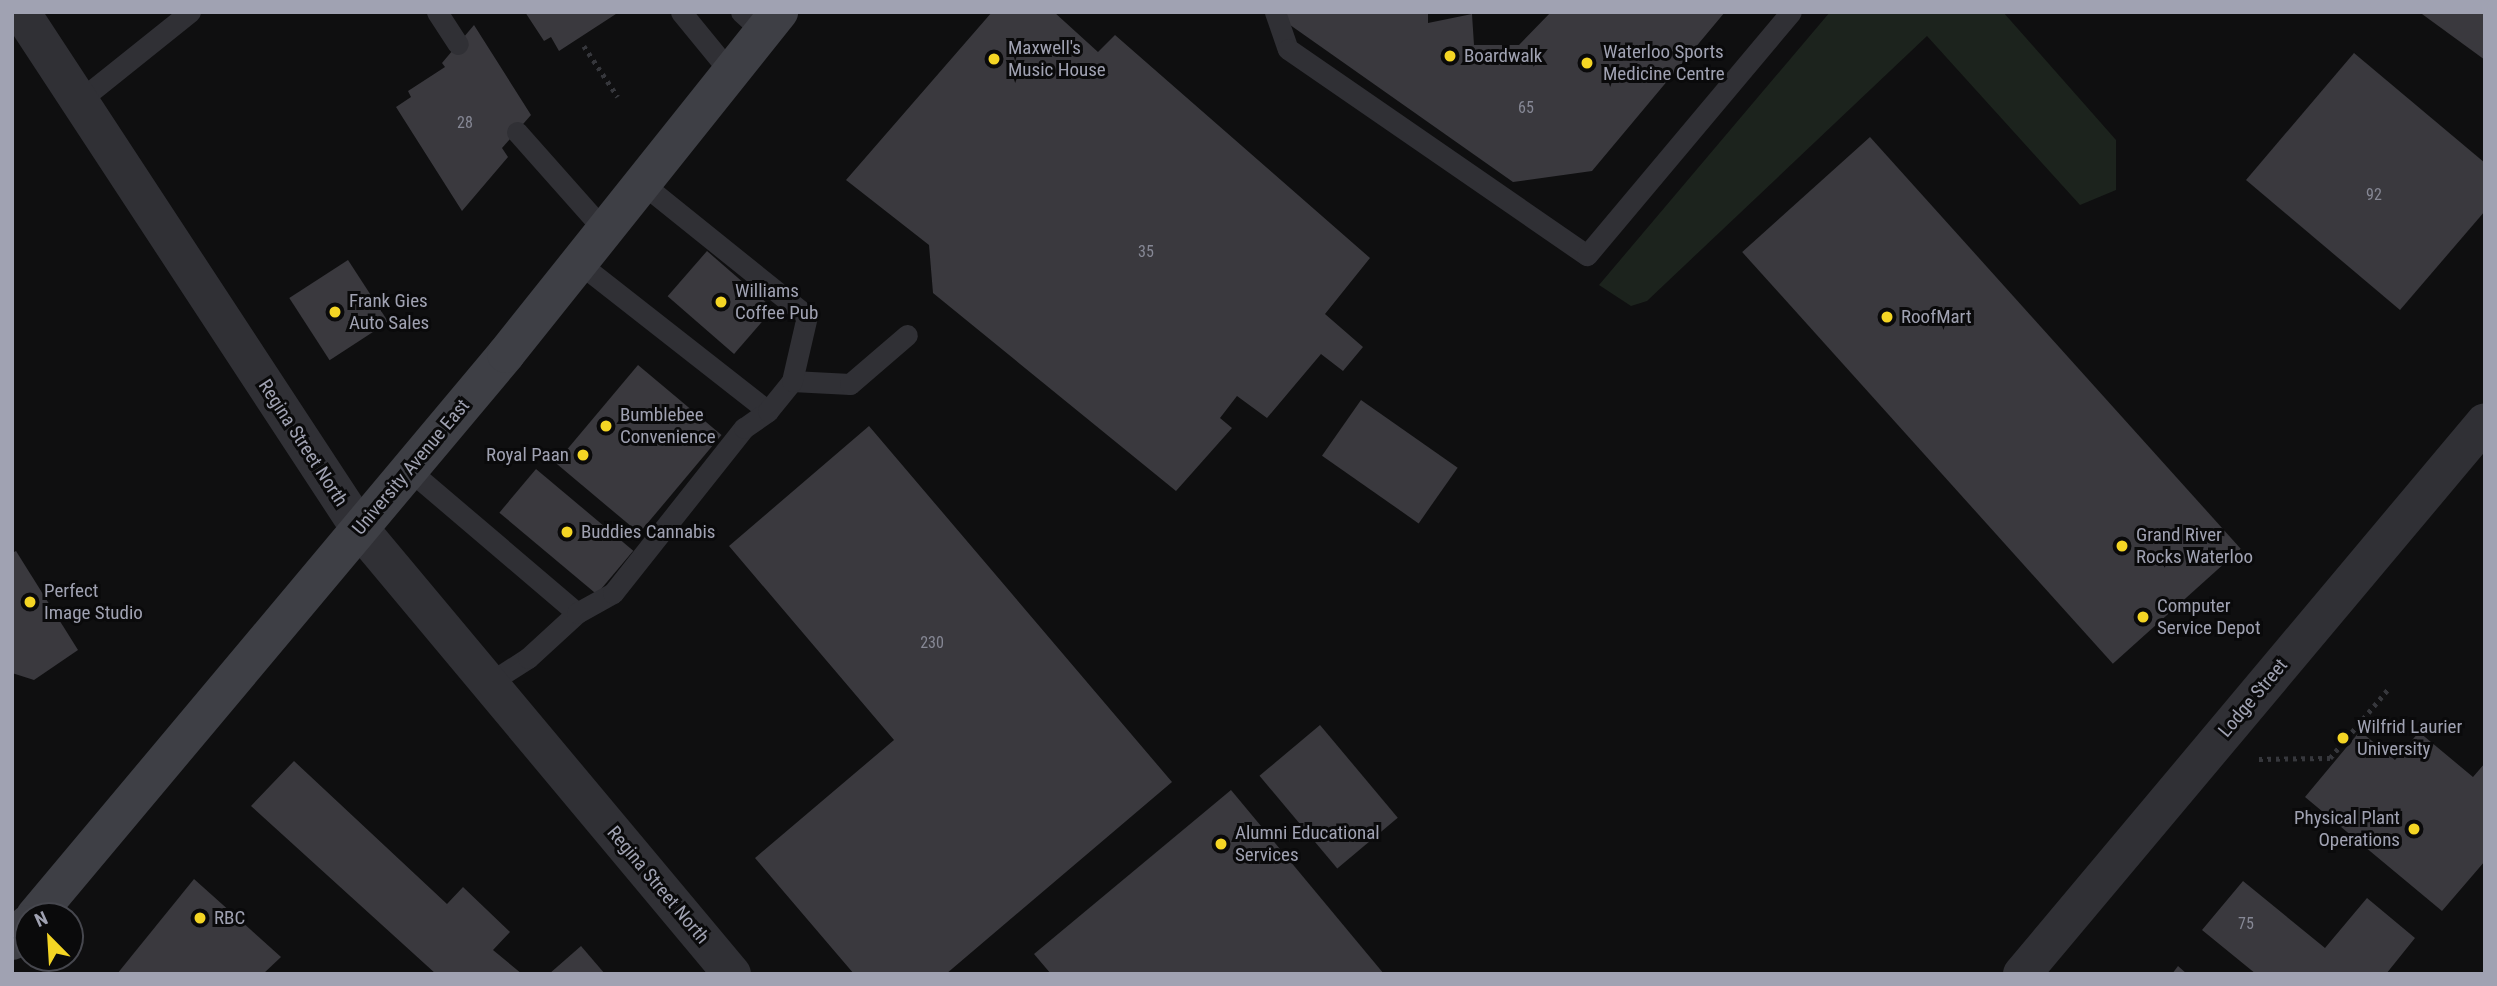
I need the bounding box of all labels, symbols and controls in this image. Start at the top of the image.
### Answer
place label: Maxwell's Music House [1008,37,1106,81]
place label: Waterloo Sports Medicine Centre [1603,41,1725,85]
place label: Boardwalk [1464,45,1542,67]
marker: Boardwalk [1442,48,1458,64]
marker: Maxwell's Music House [986,51,1002,67]
marker: Waterloo Sports Medicine Centre [1577,53,1597,73]
house number: 65 [1518,98,1534,118]
house number: 28 [457,113,473,133]
house number: 92 [2366,185,2382,205]
house number: 35 [1138,242,1154,262]
place label: Williams Coffee Pub [735,280,818,324]
place label: Frank Gies Auto Sales [349,290,429,334]
marker: Williams Coffee Pub [713,294,729,310]
marker: Frank Gies Auto Sales [327,304,343,320]
place label: RoofMart [1901,306,1971,328]
marker: RoofMart [1879,309,1895,325]
street label: Regina Street North [254,375,352,511]
street label: University Avenue East [348,395,474,539]
place label: Bumblebee Convenience [620,404,716,448]
marker: Bumblebee Convenience [598,418,614,434]
place label: Royal Paan [486,444,569,466]
marker: Royal Paan [575,447,591,463]
place label: Buddies Cannabis [581,521,715,543]
marker: Buddies Cannabis [559,524,575,540]
place label: Grand River Rocks Waterloo [2136,524,2253,568]
marker: Grand River Rocks Waterloo [2114,538,2130,554]
place label: Perfect Image Studio [44,580,143,624]
marker: Perfect Image Studio [22,594,38,610]
place label: Computer Service Depot [2157,595,2261,639]
marker: Computer Service Depot [2135,609,2151,625]
house number: 230 [920,633,944,653]
street label: Lodge Street [2214,654,2292,742]
place label: Wilfrid Laurier University [2357,716,2462,760]
marker: Wilfrid Laurier University [2335,730,2351,746]
place label: Physical Plant Operations [2294,807,2400,851]
marker: Physical Plant Operations [2406,821,2422,837]
street label: Regina Street North [602,822,714,948]
place label: Alumni Educational Services [1235,822,1380,866]
marker: Alumni Educational Services [1213,836,1229,852]
north arrow [14,902,84,972]
text: N [31,906,51,932]
place label: RBC [214,907,245,929]
marker: RBC [192,910,208,926]
house number: 75 [2238,914,2254,934]

